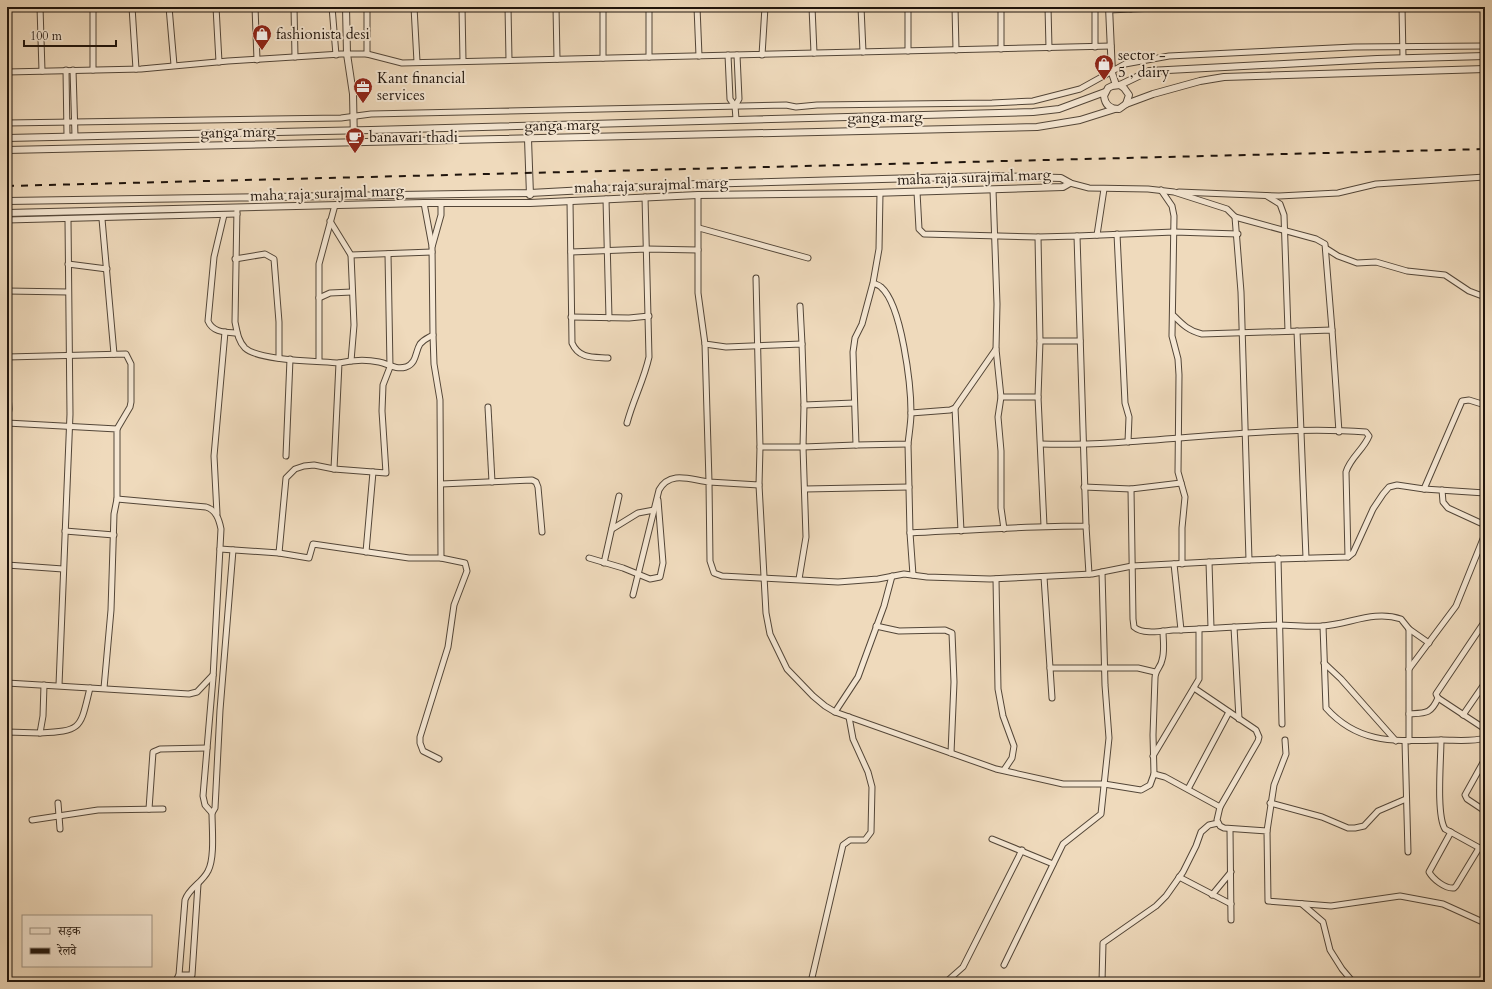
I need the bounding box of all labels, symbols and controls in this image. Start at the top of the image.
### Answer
scale bar [24,22,116,48]
shop icon: fashionista desi [251,23,273,51]
place label: fashionista desi [276,24,370,44]
text: 100 m [30,28,63,44]
place label: sector - 5 , dairy [1118,45,1170,82]
shop icon: sector - 5 , dairy [1093,53,1115,81]
place label: Kant financial services [377,68,465,105]
office icon: Kant financial services [352,76,374,104]
street label: ganga marg [847,106,923,128]
street label: ganga marg [524,114,600,136]
street label: ganga marg [200,121,276,143]
cafe icon: banavari thadi [344,126,366,154]
place label: banavari thadi [369,127,458,147]
street label: maha raja surajmal marg [897,164,1052,190]
street label: maha raja surajmal marg [574,172,729,198]
street label: maha raja surajmal marg [250,180,405,206]
legend [22,915,152,967]
text: सड़क [57,923,82,939]
text: रेलवे [56,943,77,959]

